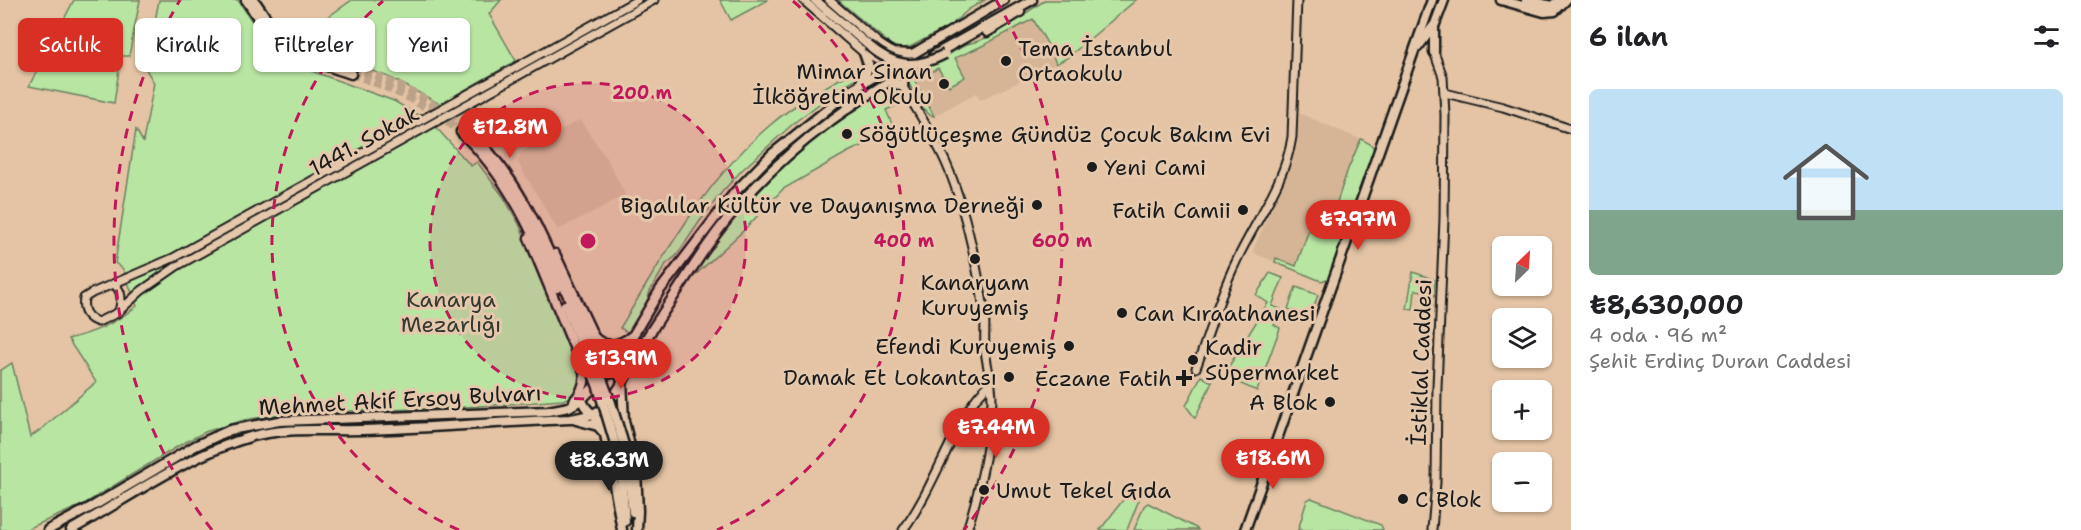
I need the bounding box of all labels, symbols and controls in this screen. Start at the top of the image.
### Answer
chip: Satılık [18,18,123,72]
chip: Kiralık [135,18,241,72]
chip: Filtreler [253,18,375,72]
chip: Yeni [387,18,470,72]
text: 6 ilan [1589,19,1668,54]
icon: filters [2030,20,2063,53]
place label: Tema İstanbul Ortaokulu [1018,34,1172,88]
marker: Tema İstanbul Ortaokulu [999,54,1013,68]
place label: Mimar Sinan İlköğretim Okulu [753,57,932,111]
marker: Mimar Sinan İlköğretim Okulu [937,77,951,91]
text: 200 m [612,81,673,105]
street label: 1441. Sokak [304,99,424,183]
pin: ₺12.8M [461,108,559,159]
text: ₺12.8M [472,114,548,140]
place label: Söğütlüçeşme Gündüz Çocuk Bakım Evi [859,120,1271,149]
marker: Söğütlüçeşme Gündüz Çocuk Bakım Evi [840,127,854,141]
icon: home [1772,128,1880,236]
place label: Yeni Cami [1104,153,1206,182]
marker: Yeni Cami [1085,160,1099,174]
place label: Bigalılar Kültür ve Dayanışma Derneği [621,191,1025,220]
place label: Fatih Camii [1112,196,1231,225]
marker: Bigalılar Kültür ve Dayanışma Derneği [1030,198,1044,212]
pin: ₺7.97M [1309,200,1407,251]
marker: Fatih Camii [1236,203,1250,217]
text: ₺7.97M [1320,206,1397,232]
text: 400 m [874,229,935,253]
text: 600 m [1032,229,1093,253]
centre of rings [578,231,598,251]
north arrow [1492,236,1552,296]
map controls [1492,236,1552,512]
marker: Kanaryam Kuruyemiş [968,252,982,266]
place label: Kanaryam Kuruyemiş [920,268,1030,322]
street label: İstiklal Caddesi [1404,278,1438,446]
park label: Kanarya Mezarlığı [401,285,501,339]
text: ₺8,630,000 [1589,287,1744,322]
place label: Can Kıraathanesi [1134,299,1316,328]
marker: Can Kıraathanesi [1115,306,1129,320]
button: layers [1492,308,1552,368]
text: 4 oda · 96 m² [1589,322,1727,348]
place label: Efendi Kuruyemiş [875,332,1057,361]
place label: Kadir Süpermarket [1205,333,1339,387]
pin: ₺13.9M [572,339,670,390]
marker: Efendi Kuruyemiş [1062,339,1076,353]
text: ₺13.9M [584,345,658,371]
text: Şehit Erdinç Duran Caddesi [1589,348,1851,374]
marker: Kadir Süpermarket [1186,353,1200,367]
place label: Damak Et Lokantası [783,363,997,392]
place label: Eczane Fatih [1035,364,1172,393]
marker: Damak Et Lokantası [1002,370,1016,384]
marker: Eczane Fatih [1177,371,1191,385]
street label: Mehmet Akif Ersoy Bulvarı [258,378,542,422]
button: + [1492,380,1552,440]
place label: A Blok [1249,388,1318,417]
marker: A Blok [1323,395,1337,409]
pin: ₺7.44M [947,408,1045,459]
text: ₺7.44M [957,414,1035,440]
pin: ₺18.6M [1224,439,1322,490]
pin: ₺8.63M [560,441,658,492]
text: ₺18.6M [1235,445,1311,471]
text: ₺8.63M [569,447,649,473]
button: − [1492,452,1552,512]
place label: Umut Tekel Gıda [996,476,1171,505]
marker: Umut Tekel Gıda [977,483,991,497]
place label: C Blok [1415,485,1482,514]
marker: C Blok [1396,492,1410,506]

